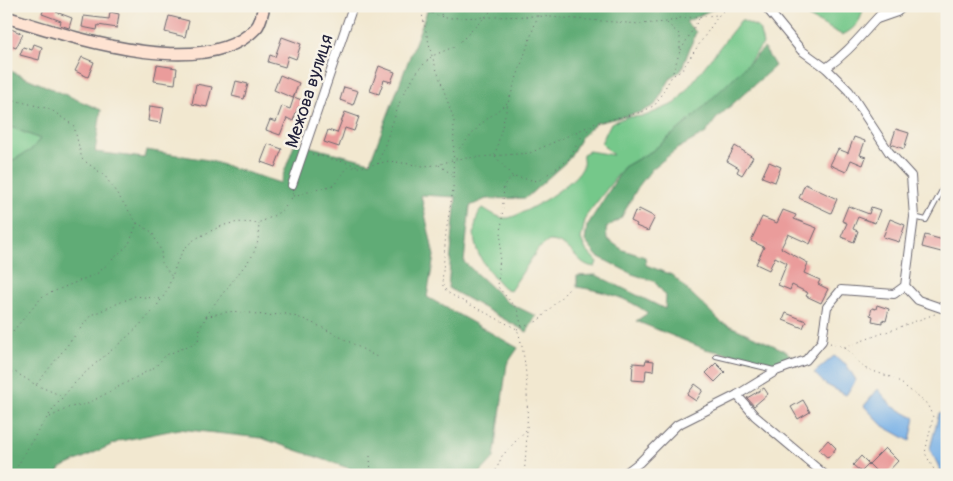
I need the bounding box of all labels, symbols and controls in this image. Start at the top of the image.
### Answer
street label: Межова вулиця [280,32,339,151]

